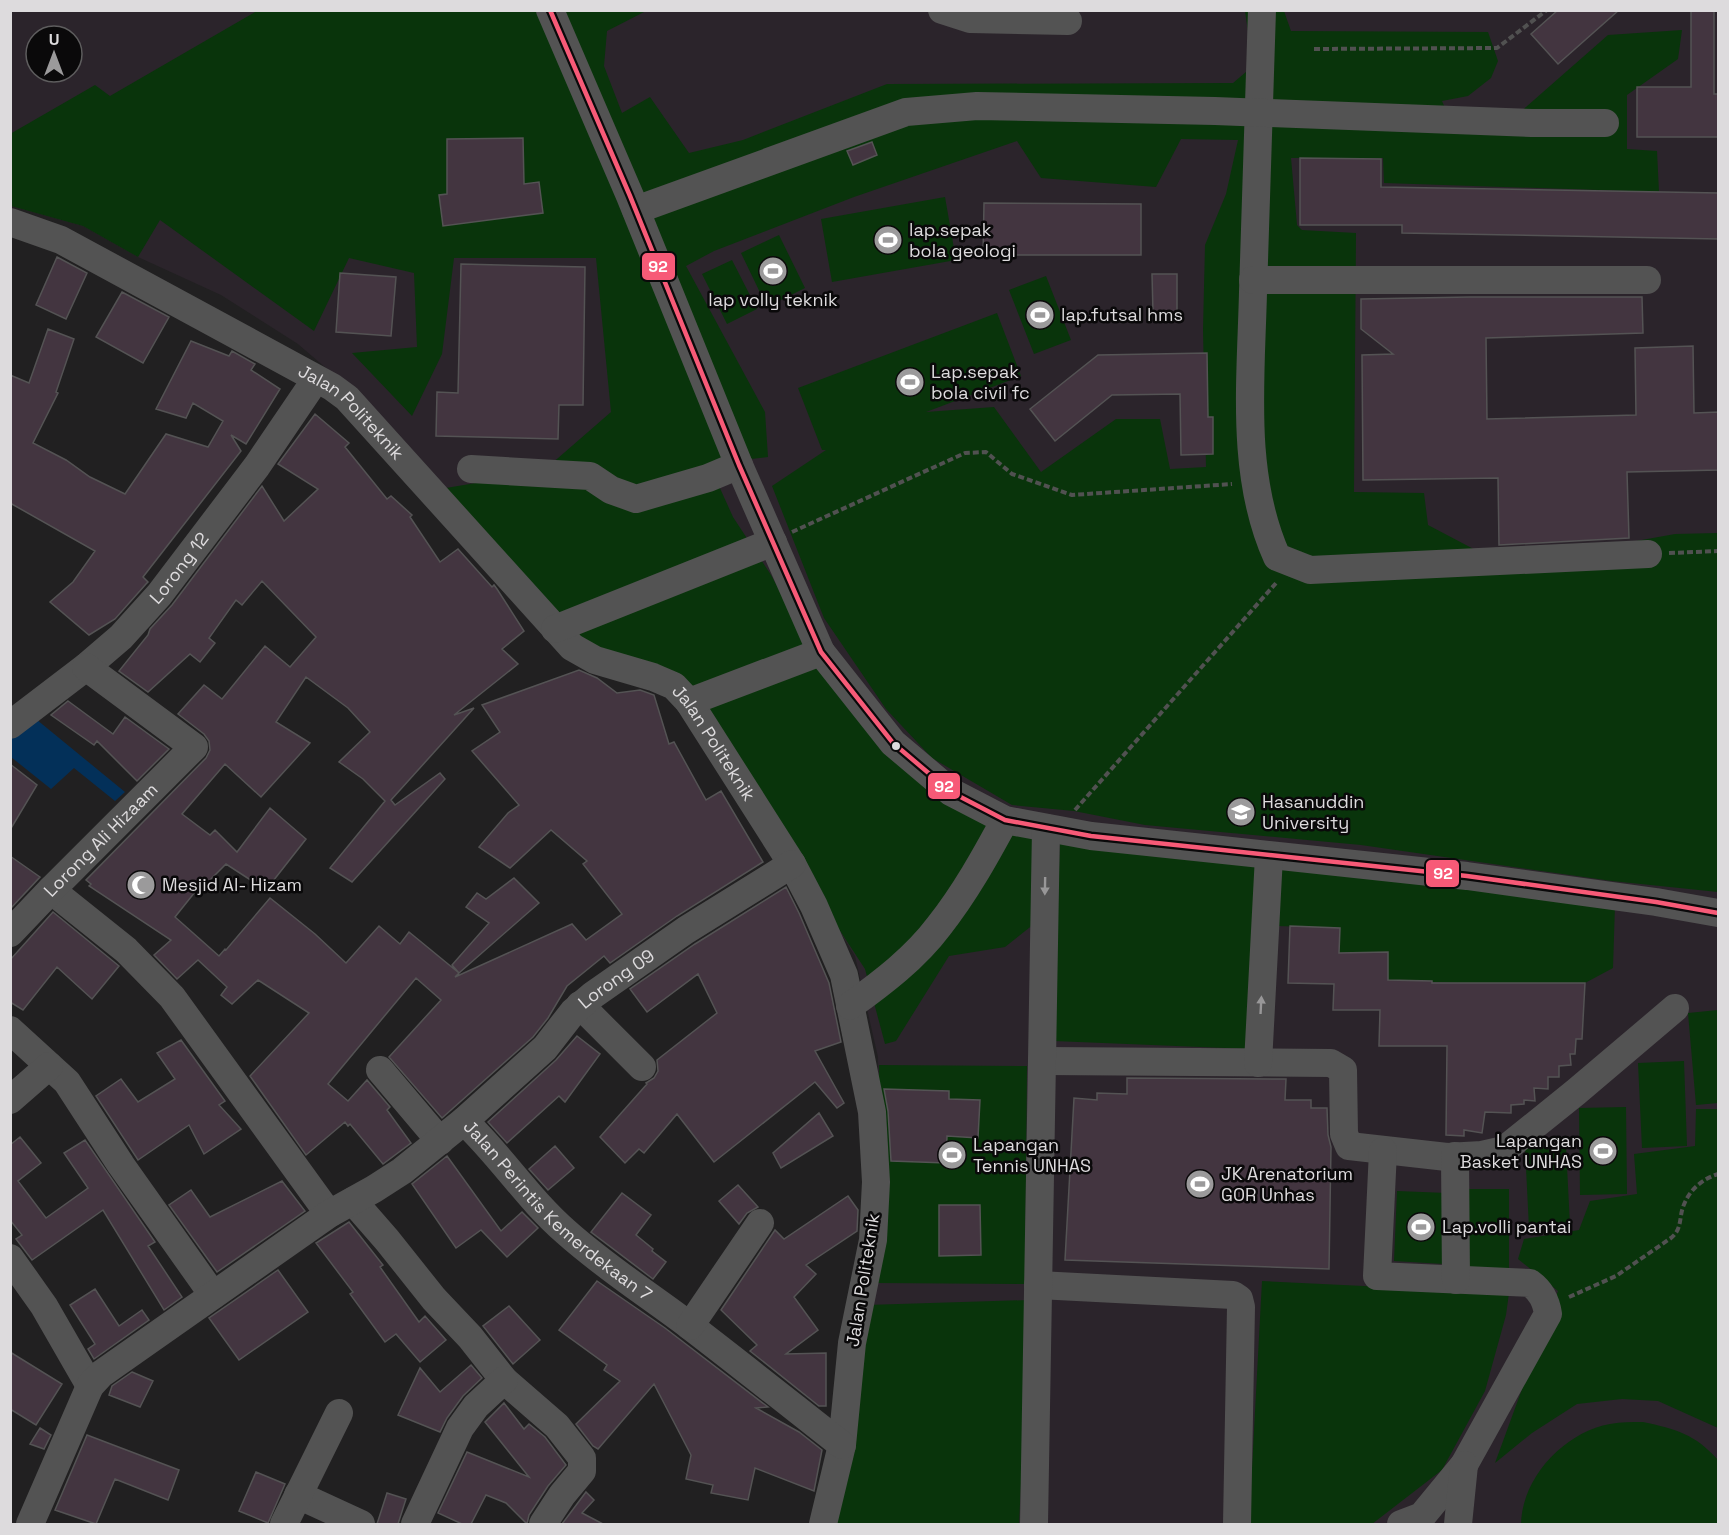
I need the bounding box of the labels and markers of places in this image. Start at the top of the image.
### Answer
place label: lap.sepak bola geologi [909,218,1016,262]
sports icon: lap.sepak bola geologi [872,224,904,256]
sports icon: lap volly teknik [757,255,789,287]
place label: lap volly teknik [708,288,838,311]
sports icon: lap.futsal hms [1024,299,1056,331]
place label: lap.futsal hms [1061,303,1183,326]
place label: Lap.sepak bola civil fc [931,360,1030,404]
sports icon: Lap.sepak bola civil fc [894,366,926,398]
unlabelled marker [890,740,902,752]
place label: Hasanuddin University [1262,790,1364,834]
school or university icon: Hasanuddin University [1225,796,1257,828]
mosque icon: Mesjid Al- Hizam [125,869,157,901]
place label: Mesjid Al- Hizam [162,873,302,896]
place label: Lapangan Basket UNHAS [1460,1129,1582,1173]
place label: Lapangan Tennis UNHAS [973,1133,1091,1177]
sports icon: Lapangan Basket UNHAS [1587,1135,1619,1167]
sports icon: Lapangan Tennis UNHAS [936,1139,968,1171]
place label: JK Arenatorium GOR Unhas [1221,1162,1353,1206]
sports icon: JK Arenatorium GOR Unhas [1184,1168,1216,1200]
sports icon: Lap.volli pantai [1405,1211,1437,1243]
place label: Lap.volli pantai [1442,1215,1571,1238]

